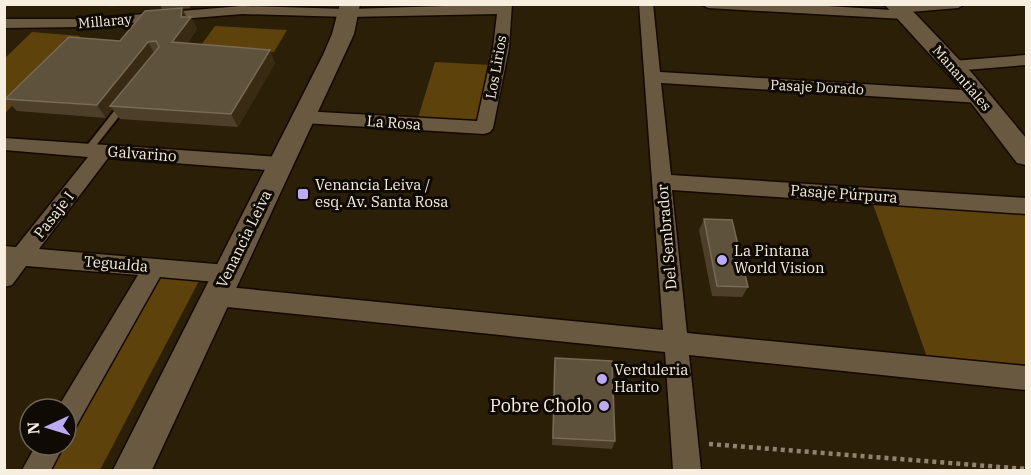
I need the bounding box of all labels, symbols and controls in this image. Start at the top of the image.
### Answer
street label: Millaray [77,10,133,32]
street label: Los Lirios [482,34,510,100]
street label: Manantiales [929,42,995,115]
street label: Pasaje Dorado [770,76,864,98]
street label: La Rosa [366,111,422,134]
street label: Galvarino [107,142,177,165]
place label: Venancia Leiva / esq. Av. Santa Rosa [315,175,448,211]
street label: Pasaje Púrpura [790,180,898,207]
street label: Del Sembrador [652,183,681,291]
street label: Venancia Leiva [212,187,275,291]
marker: Venancia Leiva / esq. Av. Santa Rosa [296,187,310,201]
street label: Pasaje I [29,188,78,242]
place label: La Pintana World Vision [734,241,825,277]
street label: Tegualda [83,251,149,276]
marker: La Pintana World Vision [715,253,729,267]
place label: Verduleria Harito [614,360,688,396]
marker: Verduleria Harito [595,372,609,386]
place label: Pobre Cholo [490,394,592,417]
north arrow [18,397,78,457]
marker: Pobre Cholo [597,399,611,413]
text: N [23,421,43,435]

